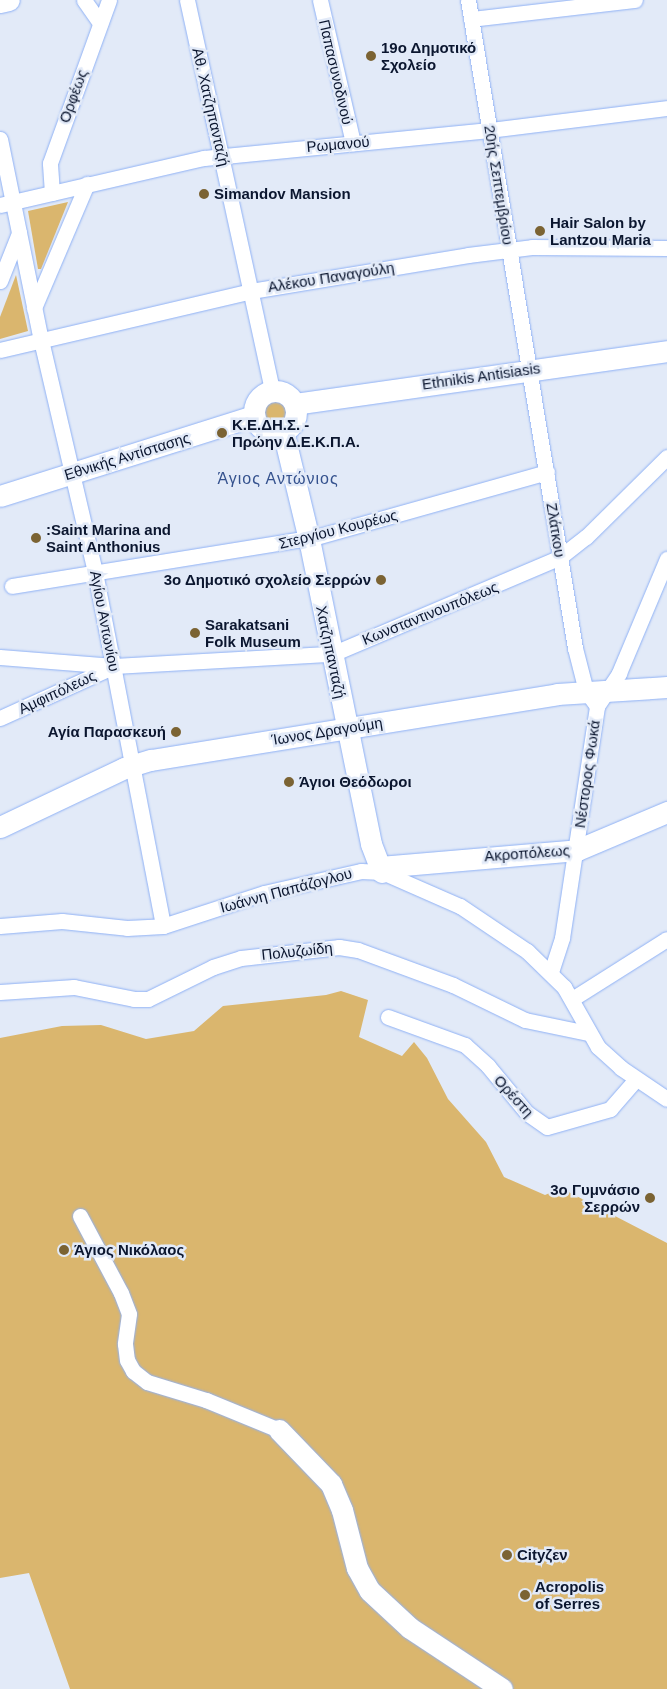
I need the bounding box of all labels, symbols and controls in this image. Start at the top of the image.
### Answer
street label: Παπασυνοδινού [315,18,357,126]
place label: 19ο Δημοτικό Σχολείο [381,38,477,73]
street label: Αθ. Χατζηπανταζή [189,46,233,168]
marker: 19ο Δημοτικό Σχολείο [365,50,377,62]
street label: Ορφέως [55,67,91,125]
street label: 20ής Σεπτεμβρίου [481,124,517,246]
street label: Ρωμανού [306,132,370,156]
place label: Simandov Mansion [214,185,351,203]
marker: Simandov Mansion [198,188,210,200]
place label: Hair Salon by Lantzou Maria [550,213,651,248]
marker: Hair Salon by Lantzou Maria [534,225,546,237]
street label: Αλέκου Παναγούλη [266,258,396,296]
street label: Ethnikis Antisiasis [420,359,542,393]
place label: Κ.Ε.ΔΗ.Σ. - Πρώην Δ.Ε.Κ.Π.Α. [232,415,361,450]
marker: Κ.Ε.ΔΗ.Σ. - Πρώην Δ.Ε.Κ.Π.Α. [216,427,228,439]
street label: Εθνικής Αντίστασης [62,428,192,484]
district label: Άγιος Αντώνιος [215,469,341,489]
street label: Ζλάτκου [543,501,569,559]
street label: Στεργίου Κουρέως [277,506,399,552]
place label: :Saint Marina and Saint Anthonius [46,520,171,555]
marker: :Saint Marina and Saint Anthonius [30,532,42,544]
street label: Αγίου Αντωνίου [86,569,124,673]
place label: 3ο Δημοτικό σχολείο Σερρών [163,571,371,589]
marker: 3ο Δημοτικό σχολείο Σερρών [375,574,387,586]
street label: Κωνσταντινουπόλεως [359,577,501,649]
street label: Χατζηπανταζή [312,604,350,700]
place label: Sarakatsani Folk Museum [205,615,301,650]
marker: Sarakatsani Folk Museum [189,627,201,639]
street label: Αμφιπόλεως [15,666,99,718]
street label: Ίωνος Δραγούμη [270,713,384,749]
street label: Νέστορος Φωκά [571,719,603,829]
place label: Αγία Παρασκευή [48,723,166,741]
marker: Αγία Παρασκευή [170,726,182,738]
place label: Άγιοι Θεόδωροι [299,773,412,791]
marker: Άγιοι Θεόδωροι [283,776,295,788]
street label: Ακροπόλεως [484,841,570,865]
street label: Ιωάννη Παπάζογλου [218,864,354,916]
street label: Πολυζωίδη [260,938,334,964]
street label: Ορέστη [490,1071,538,1121]
place label: 3ο Γυμνάσιο Σερρών [550,1180,640,1215]
marker: 3ο Γυμνάσιο Σερρών [644,1192,656,1204]
place label: Άγιος Νικόλαος [74,1241,184,1259]
marker: Άγιος Νικόλαος [58,1244,70,1256]
place label: Cityζεν [517,1546,568,1564]
marker: Cityζεν [501,1549,513,1561]
place label: Acropolis of Serres [535,1577,604,1612]
marker: Acropolis of Serres [519,1589,531,1601]

